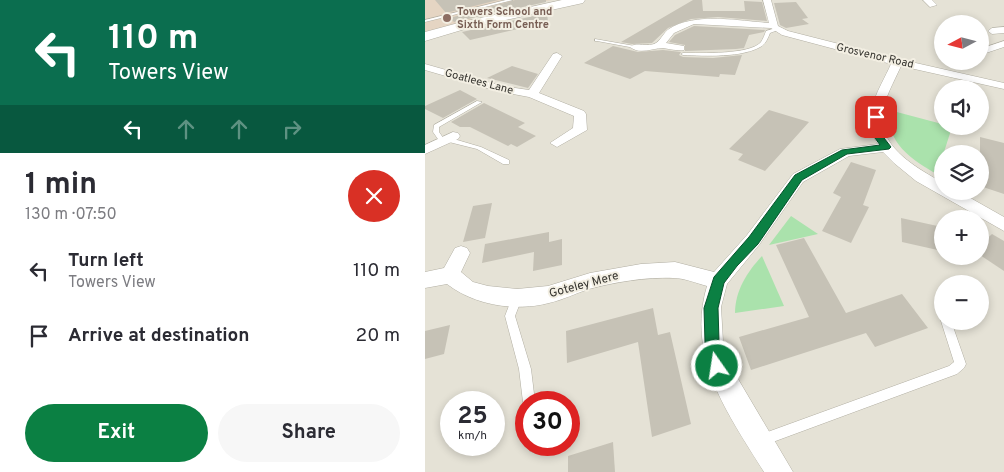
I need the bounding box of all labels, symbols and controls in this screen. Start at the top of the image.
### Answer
place label: Towers School and Sixth Form Centre [457,5,552,32]
marker: Towers School and Sixth Form Centre [441,12,453,24]
north arrow [934,15,989,70]
map controls [934,15,989,330]
text: 110 m [108,17,198,61]
icon: left [25,20,90,85]
street label: Grosvenor Road [835,40,915,72]
text: Towers View [108,60,229,87]
street label: Goatlees Lane [443,66,515,98]
button: sound [934,80,989,135]
pin [855,96,897,138]
icon: arrive [862,103,890,131]
icon: left [119,115,147,143]
icon: ahead [172,115,200,143]
icon: ahead [225,115,253,143]
icon: right [278,115,306,143]
button: layers [934,145,989,200]
text: 1 min [25,167,97,204]
button: close [348,170,400,222]
text: 130 m · 07:50 [25,205,117,225]
button: + [934,210,989,265]
text: Turn left [68,249,144,273]
icon: left [25,257,53,285]
text: 110 m [353,259,400,283]
street label: Goteley Mere [547,268,621,302]
text: Towers View [68,273,156,293]
button: − [934,275,989,330]
icon: arrive [25,322,53,350]
text: Arrive at destination [68,324,249,348]
text: 20 m [356,324,400,348]
position arrow [690,339,742,391]
speed limit sign: 30 [515,391,580,456]
text: 25 [457,401,488,433]
button: Exit [25,404,208,462]
button: Share [218,404,400,462]
text: km/h [458,428,487,444]

